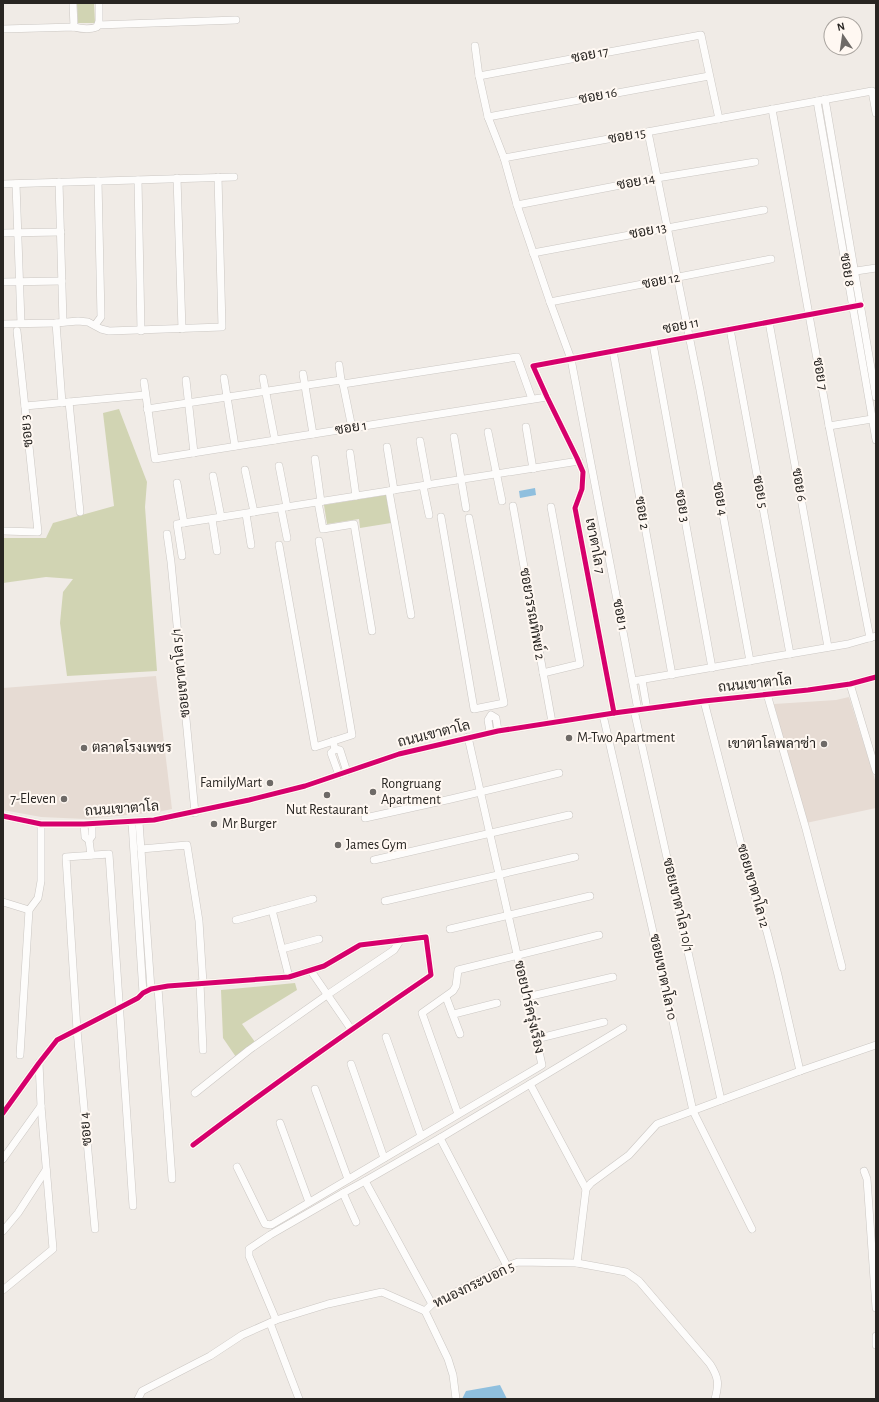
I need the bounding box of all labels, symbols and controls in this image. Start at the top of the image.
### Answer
north arrow [823,16,863,56]
text: N [836,21,846,33]
street label: ซอย 17 [570,44,610,65]
street label: ซอย 16 [578,85,618,107]
street label: ซอย 15 [607,126,647,146]
street label: ซอย 14 [616,171,657,193]
street label: ซอย 13 [628,220,668,241]
street label: ซอย 8 [837,252,857,288]
street label: ซอย 12 [641,270,681,292]
street label: ซอย 11 [662,316,700,336]
street label: ซอย 7 [810,357,830,392]
street label: ซอย 3 [18,414,36,448]
street label: ซอย 1 [334,419,368,437]
street label: ซอย 6 [789,467,809,503]
street label: ซอย 5 [750,474,770,510]
street label: ซอย 4 [710,481,730,517]
street label: ซอย 3 [672,489,692,524]
street label: ซอย 2 [632,495,652,531]
street label: เขาตาโล 7 [583,517,609,575]
street label: ซอยวรรณทิพย์ 2 [517,566,550,661]
street label: ซอย 1 [610,598,630,632]
street label: ซอยเขาตาโล 5/1 [167,628,193,719]
street label: ถนนเขาตาโล [717,671,793,695]
street label: ถนนเขาตาโล [396,716,472,750]
place label: M-Two Apartment [577,731,675,745]
marker: M-Two Apartment [564,733,574,743]
place label: เขาตาโลพลาซ่า [727,735,816,751]
place label: ตลาดโรงเพชร [92,739,172,755]
marker: เขาตาโลพลาซ่า [819,739,829,749]
marker: ตลาดโรงเพชร [79,743,89,753]
place label: FamilyMart [200,776,263,790]
place label: Rongruang Apartment [381,777,441,807]
marker: FamilyMart [265,778,275,788]
marker: Rongruang Apartment [368,787,378,797]
marker: Nut Restaurant [322,790,332,800]
place label: 7-Eleven [10,792,56,806]
marker: 7-Eleven [59,794,69,804]
street label: ถนนเขาตาโล [84,797,159,819]
place label: Nut Restaurant [286,803,369,817]
place label: Mr Burger [222,817,277,831]
marker: Mr Burger [209,819,219,829]
place label: James Gym [346,838,407,852]
marker: James Gym [333,840,343,850]
street label: ซอยเขาตาโล 12 [734,842,774,930]
street label: ซอยเขาตาโล 10/1 [660,856,698,954]
street label: ซอยเขาตาโล 10 [647,932,681,1021]
street label: ซอยปาร์ครุ่งเรือง [510,959,549,1055]
street label: ซอย 4 [78,1111,94,1146]
street label: หนองกระบอก 5 [431,1259,517,1311]

